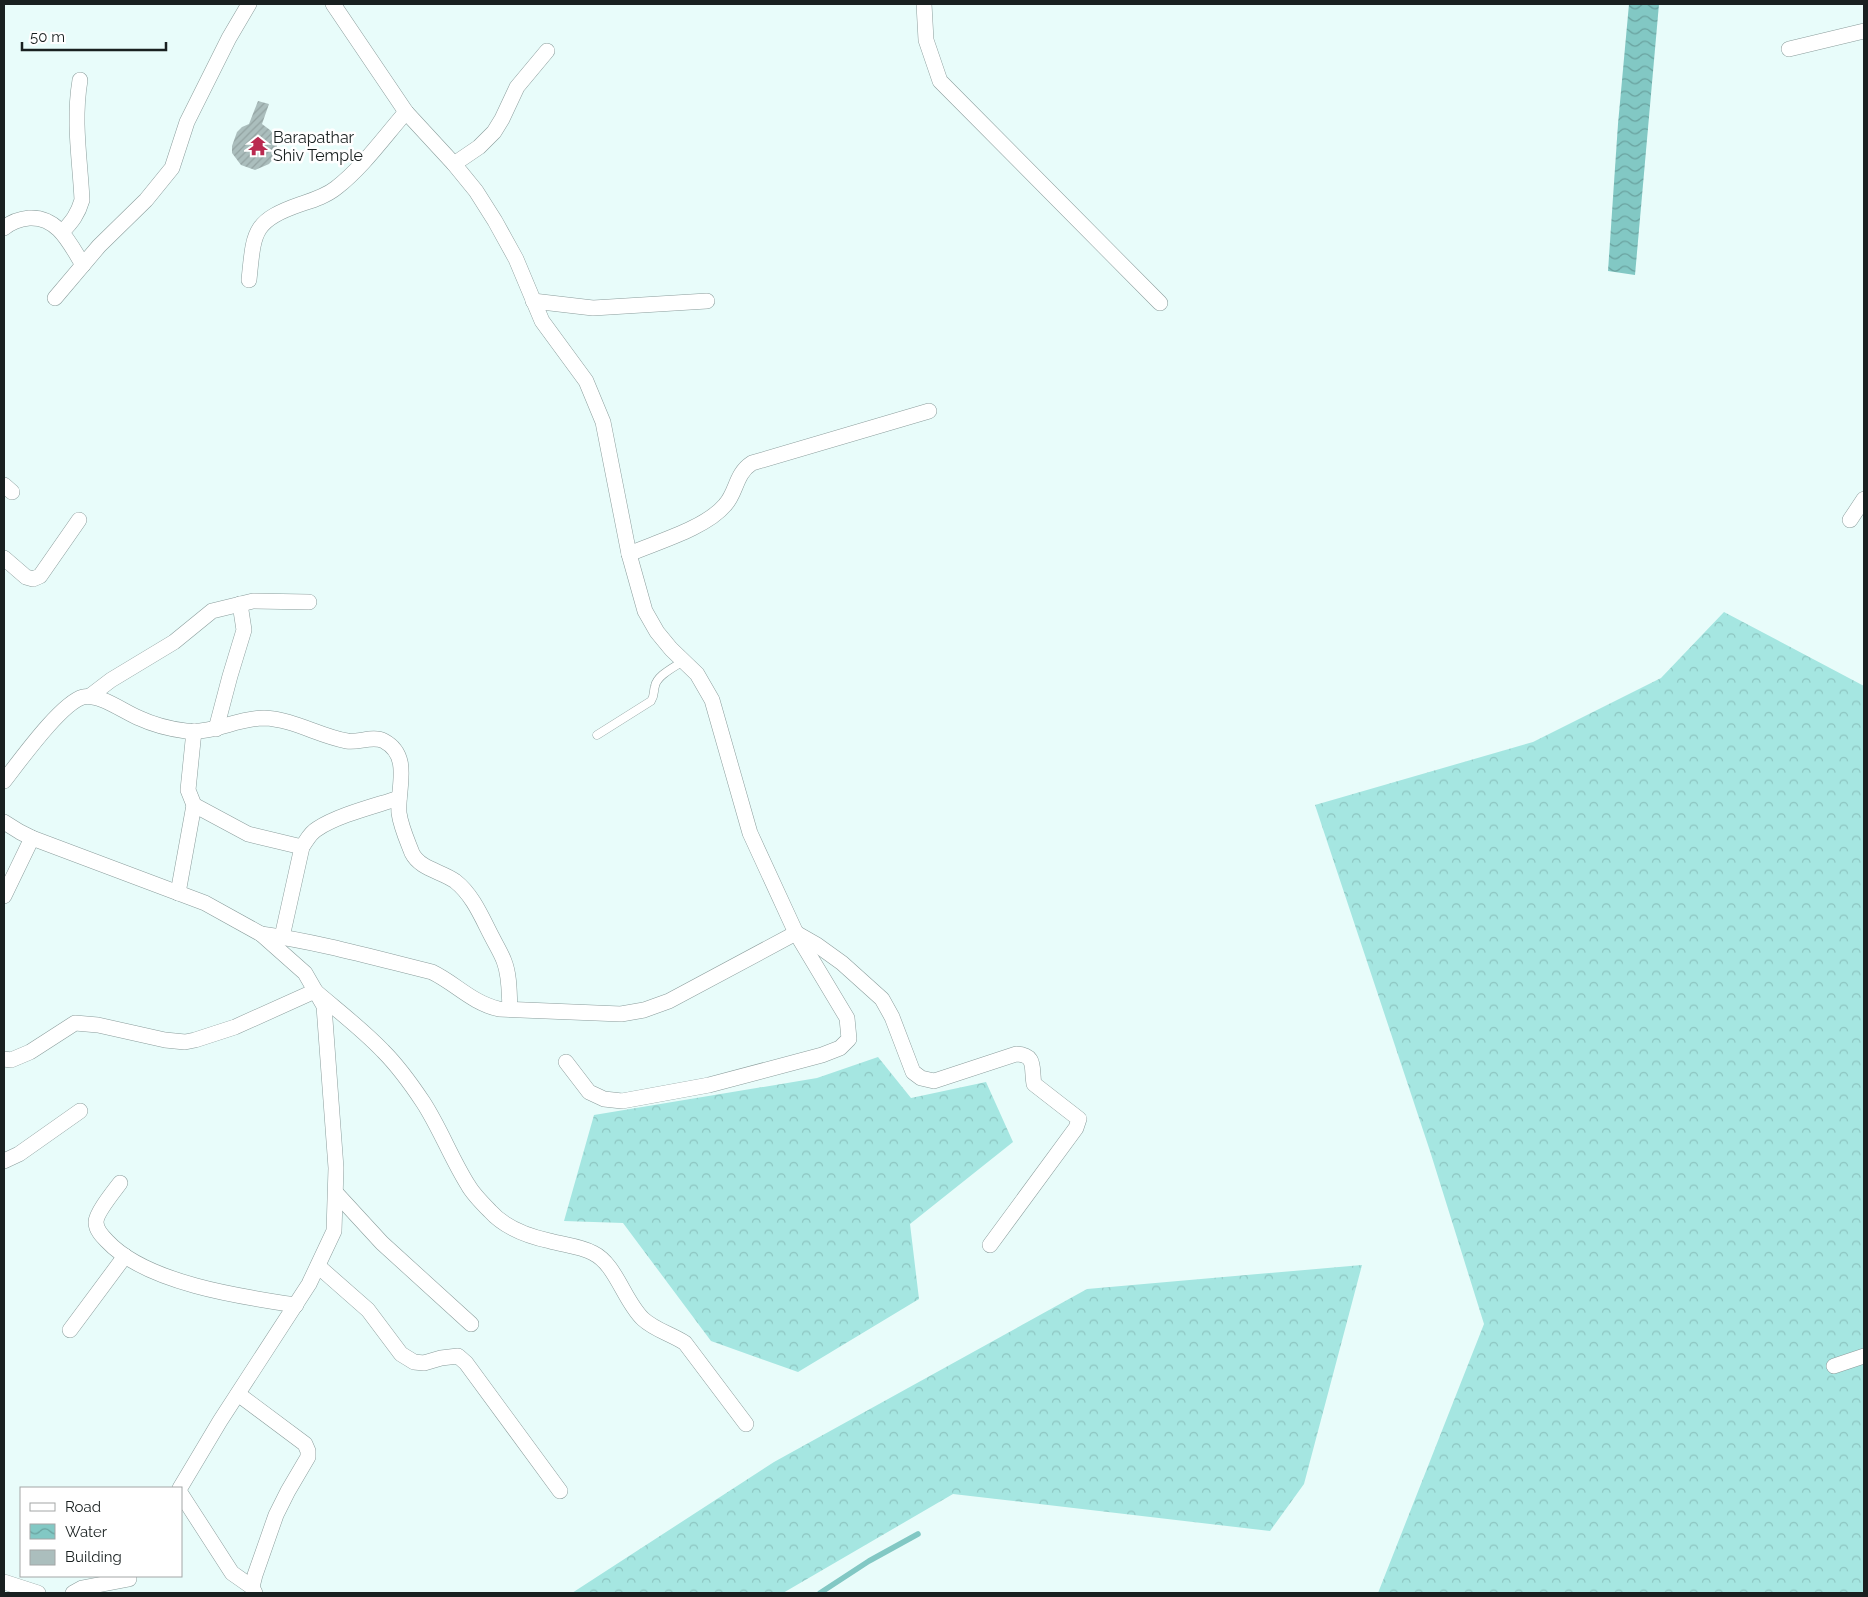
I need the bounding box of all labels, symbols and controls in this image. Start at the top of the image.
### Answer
scale bar [22,20,166,52]
text: 50 m [30,28,65,46]
place label: Barapathar Shiv Temple [273,128,363,165]
temple icon: Barapathar Shiv Temple [247,135,269,157]
legend [20,1487,182,1577]
text: Road [65,1498,101,1516]
text: Water [65,1523,108,1541]
text: Building [65,1548,122,1566]

